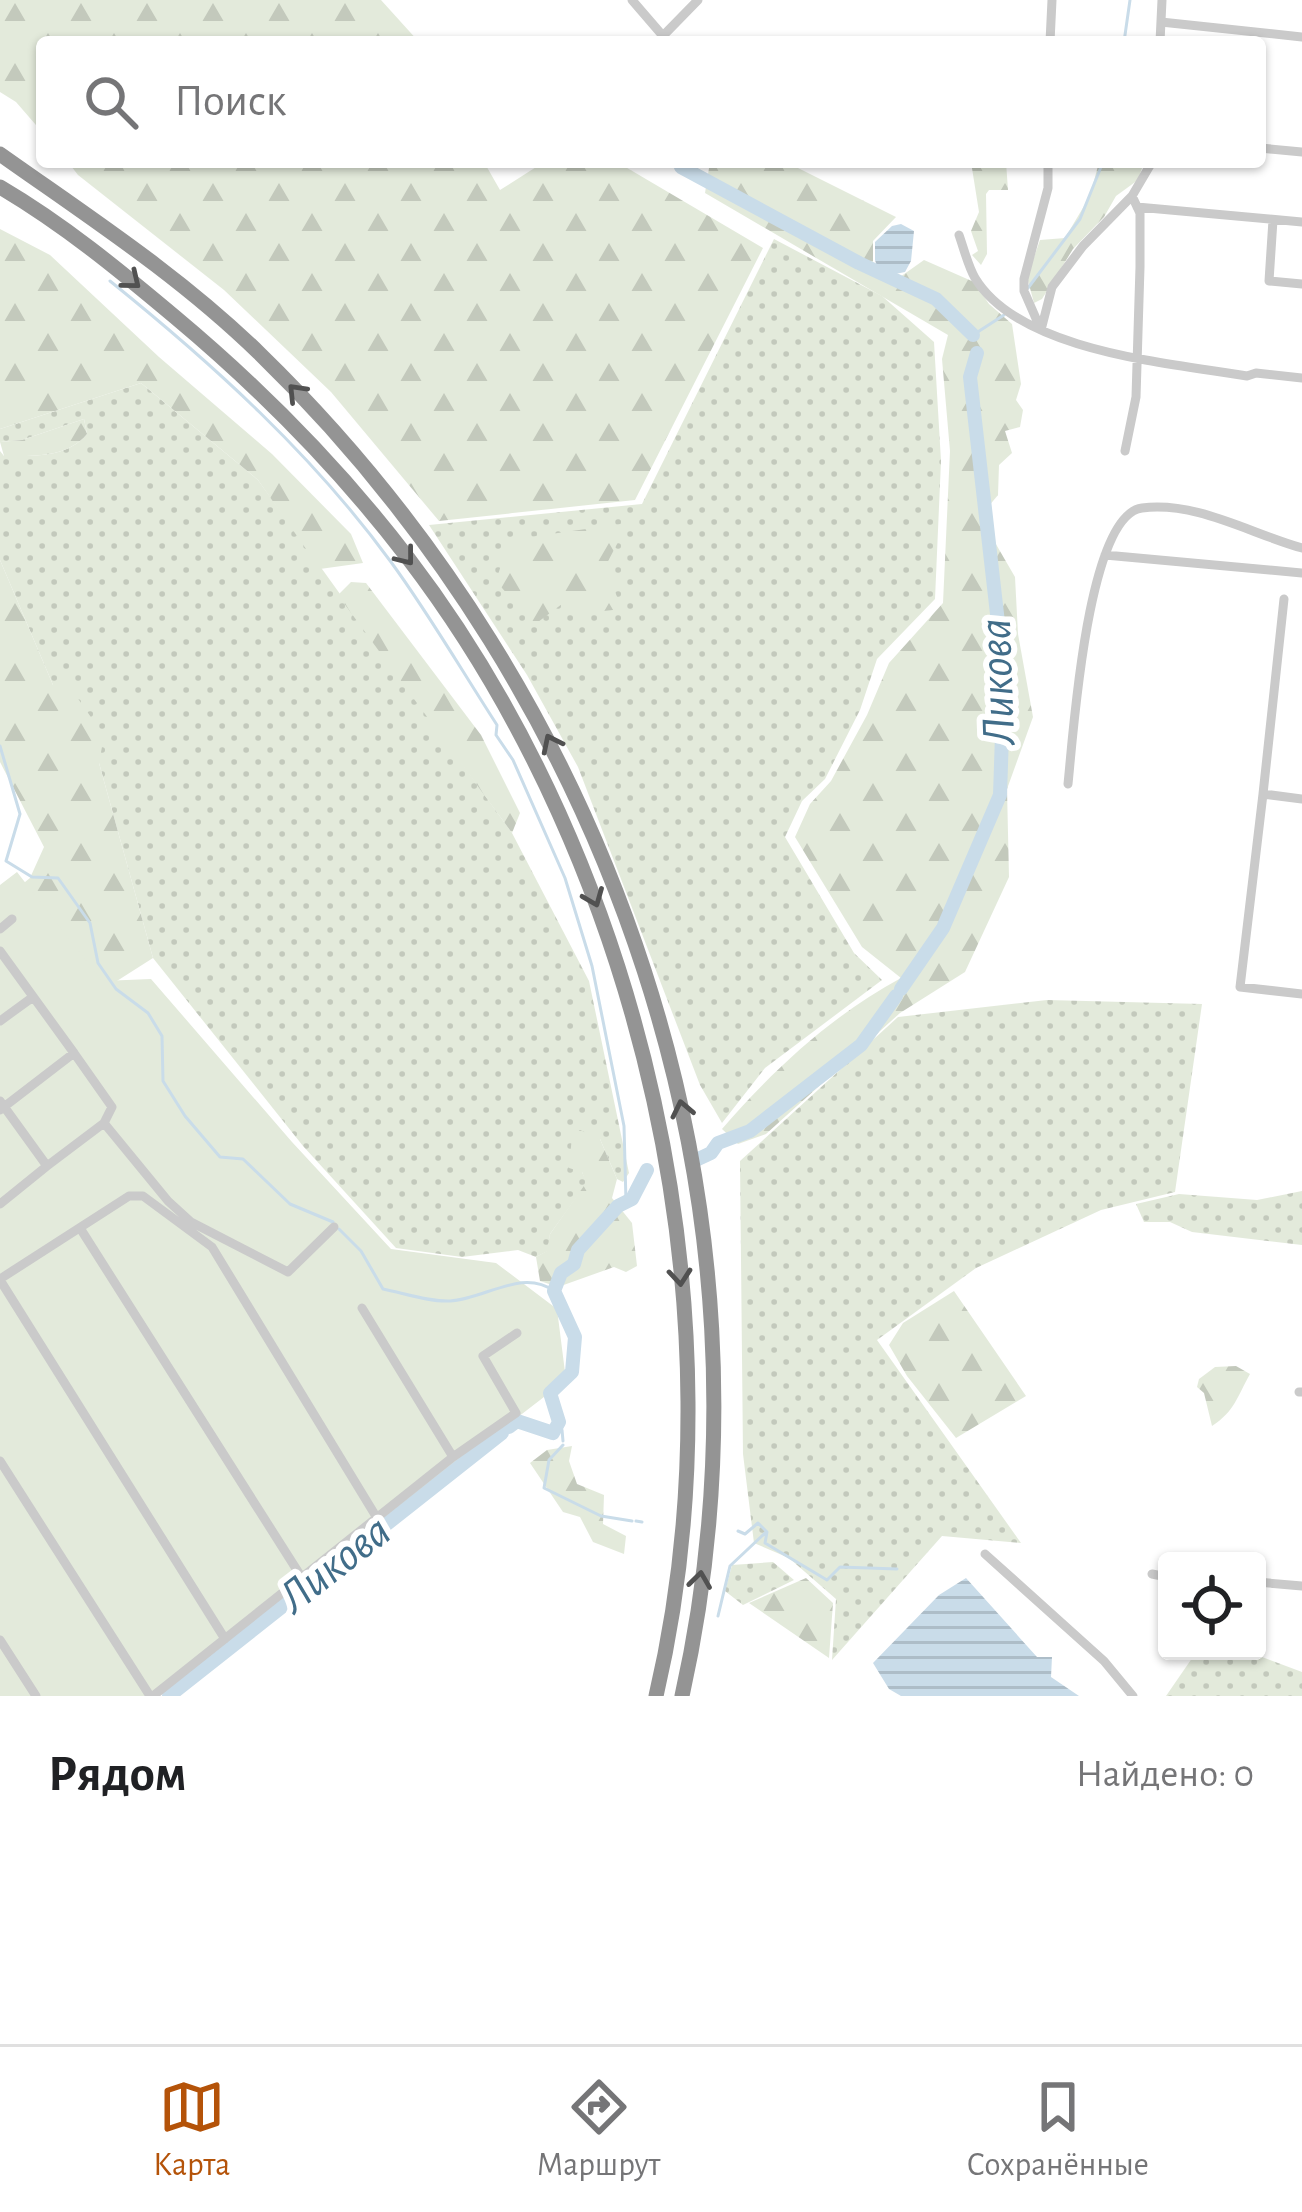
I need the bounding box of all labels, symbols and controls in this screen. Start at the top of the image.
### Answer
search box [36,36,1266,168]
icon: search [78,69,144,135]
text: Поиск [174,79,286,124]
one-way arrow [118,267,140,289]
one-way arrow [289,384,311,405]
one-way arrow [392,544,413,566]
water label: Ликова [972,618,1024,747]
one-way arrow [541,734,565,755]
one-way arrow [579,886,604,907]
one-way arrow [670,1099,695,1119]
one-way arrow [667,1268,692,1287]
water label: Ликова [269,1507,400,1624]
map controls [1158,1552,1266,1660]
button: locate [1158,1552,1266,1660]
one-way arrow [686,1571,712,1590]
text: Рядом [48,1749,187,1800]
text: Найдено: 0 [1076,1755,1254,1794]
tab: Карта [153,2074,230,2186]
tab: Маршрут [537,2074,660,2186]
tab: Сохранённые [967,2074,1149,2186]

